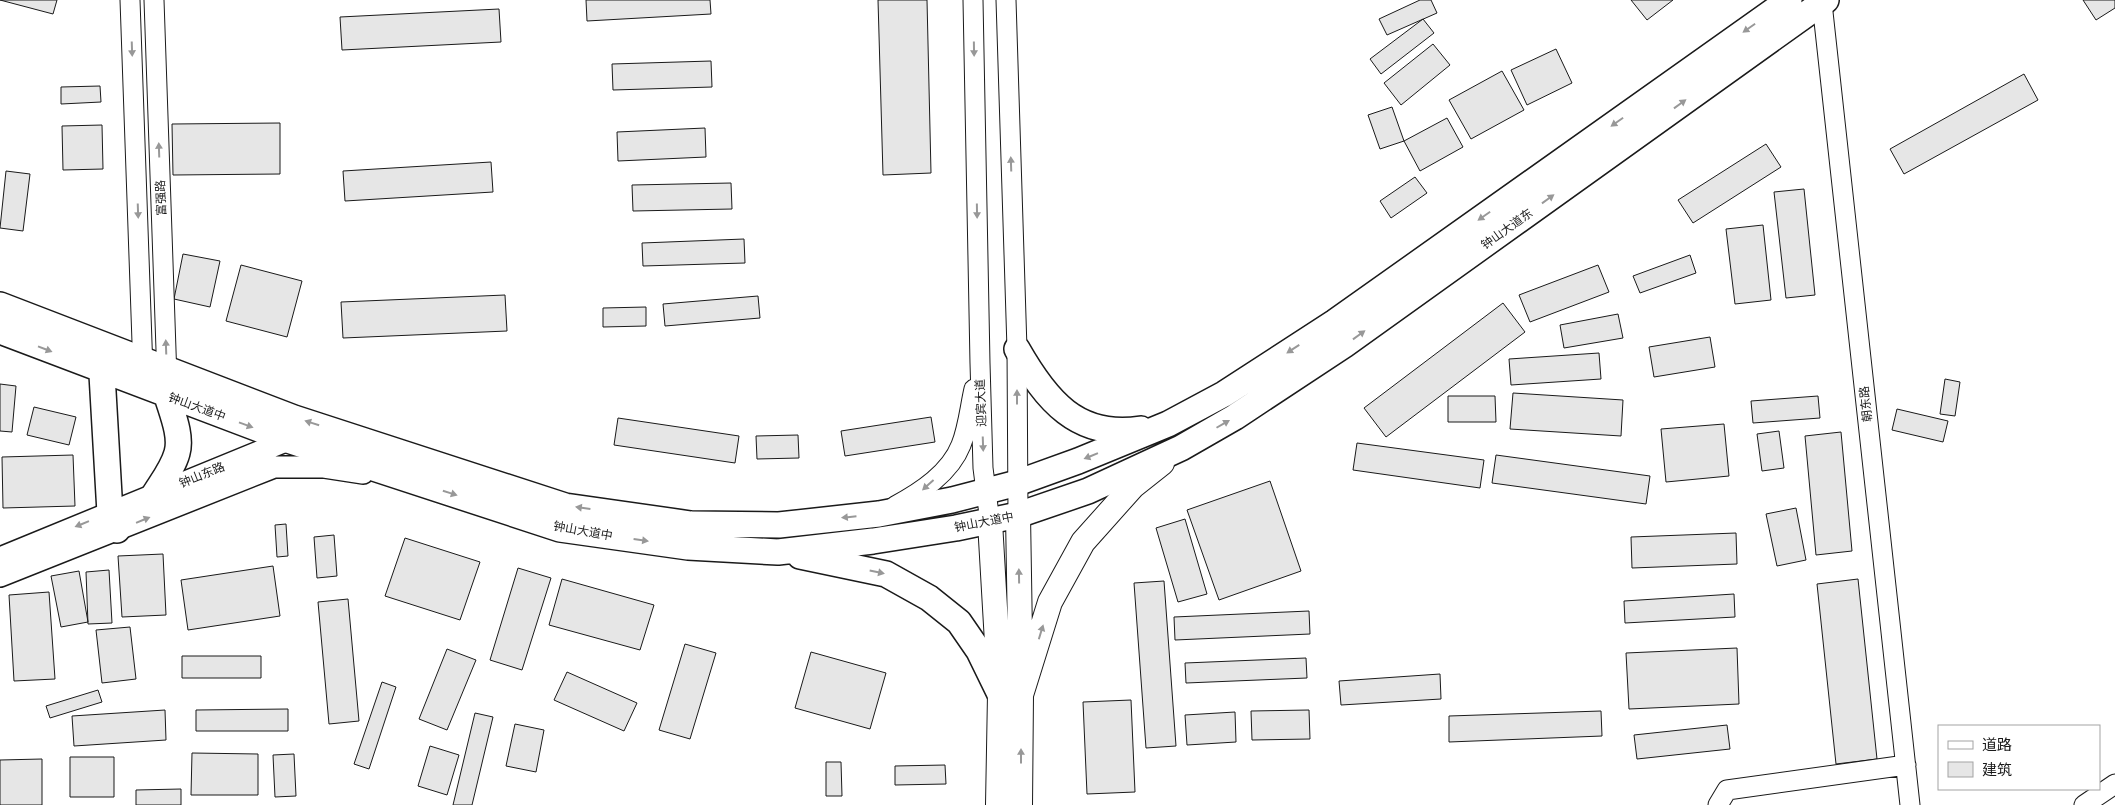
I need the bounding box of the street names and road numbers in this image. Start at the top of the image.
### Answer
street label: 富强路 [153,180,169,216]
street label: 钟山大道东 [1479,206,1535,252]
street label: 迎宾大道 [973,379,989,427]
street label: 朝东路 [1857,385,1875,423]
street label: 钟山大道中 [166,390,228,424]
street label: 钟山东路 [177,460,227,490]
street label: 钟山大道中 [953,509,1015,535]
street label: 钟山大道中 [552,519,614,543]

